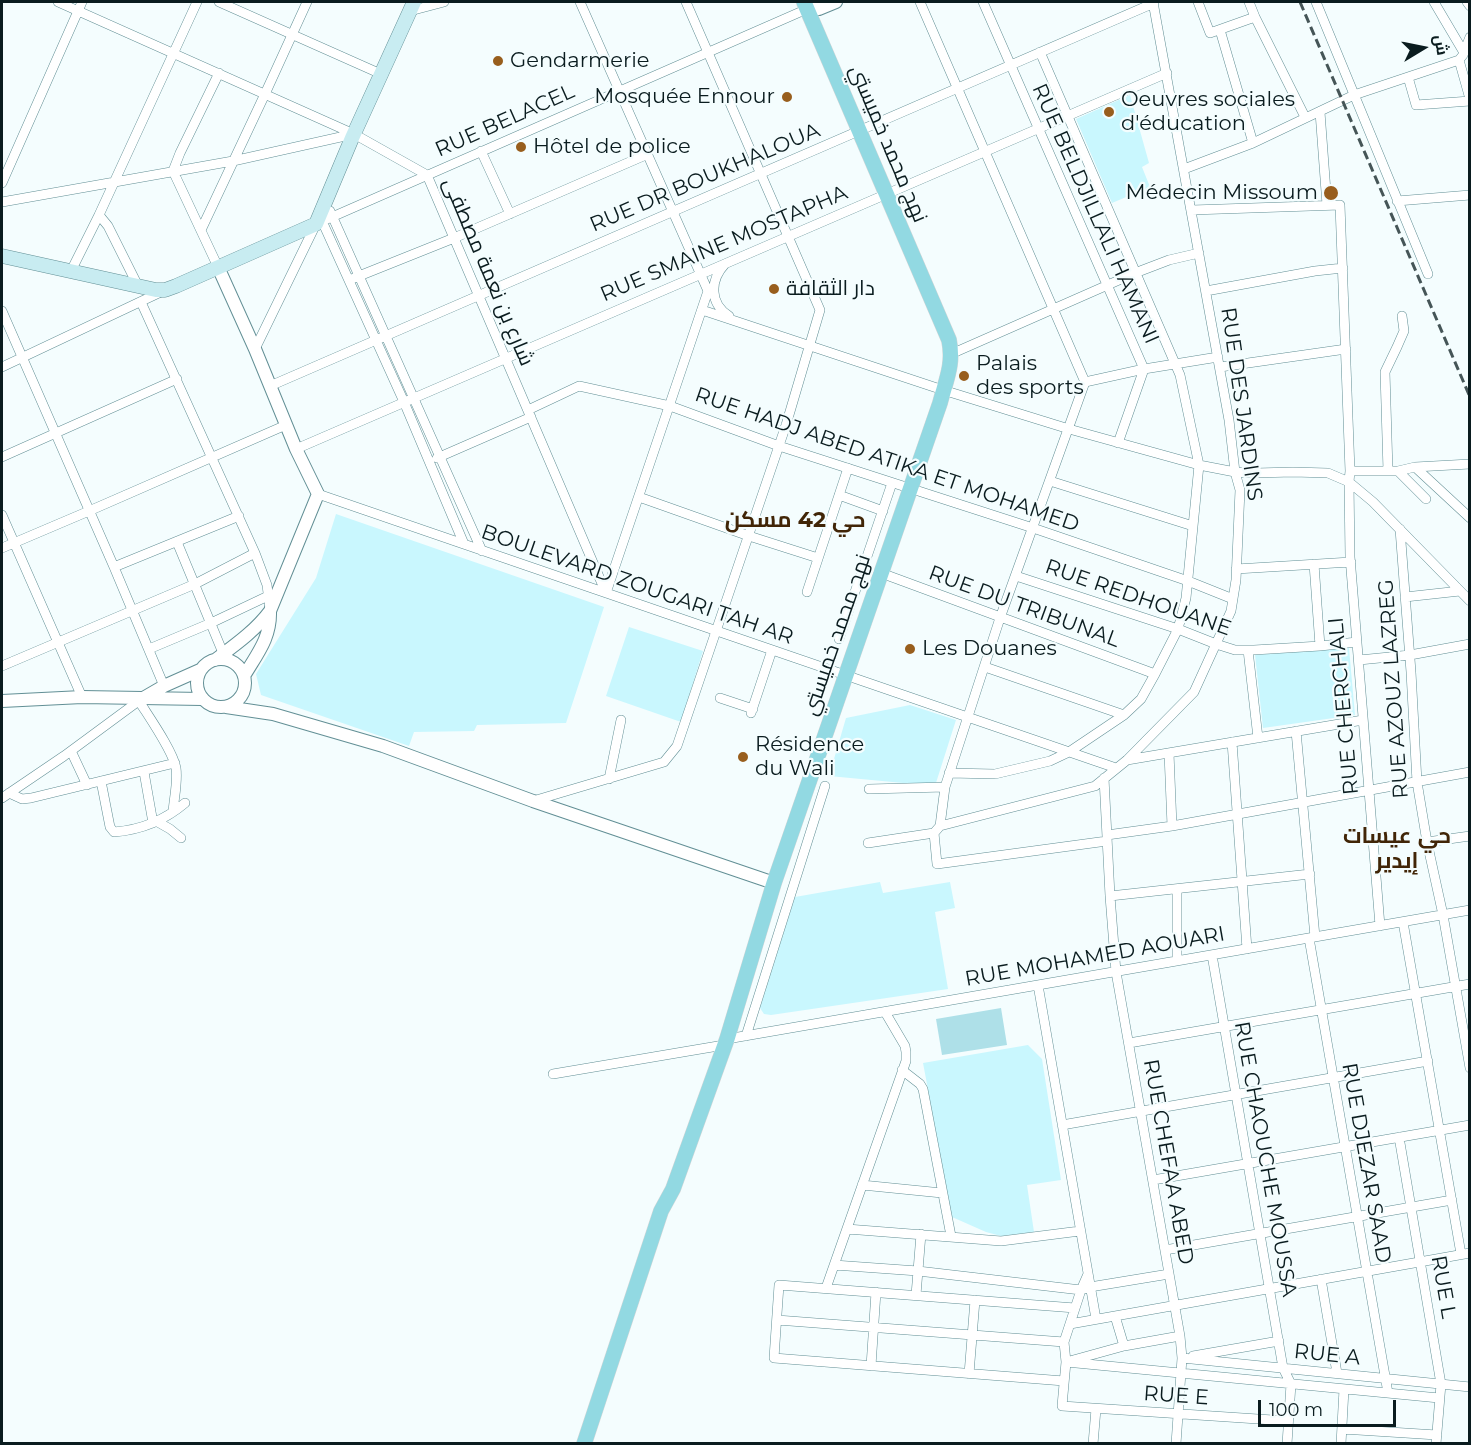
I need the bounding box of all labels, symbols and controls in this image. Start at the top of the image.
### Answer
north arrow [1393,18,1453,78]
text: ش [1430,33,1452,57]
place label: Gendarmerie [510,48,650,74]
marker: Gendarmerie [491,54,505,68]
street label: نهج محمد خميستي [843,61,933,227]
street label: RUE BELACEL [431,79,579,163]
street label: RUE BELDJILLALI HAMANI [1026,80,1164,348]
place label: Mosquée Ennour [594,84,775,110]
place label: Oeuvres sociales d'éducation [1121,87,1295,137]
marker: Mosquée Ennour [780,90,794,104]
marker: Oeuvres sociales d'éducation [1102,105,1116,119]
street label: RUE DR BOUKHALOUA [586,118,824,238]
place label: Hôtel de police [533,134,691,160]
marker: Hôtel de police [514,140,528,154]
street label: شارع بن نعمة مصطفى [437,174,539,370]
street label: RUE SMAINE MOSTAPHA [597,180,851,308]
place label: Médecin Missoum [1126,180,1318,206]
marker: Médecin Missoum [1322,184,1340,202]
place label: دار الثقافة [786,276,875,302]
marker: دار الثقافة [767,282,781,296]
street label: RUE DES JARDINS [1215,306,1267,502]
place label: Palais des sports [976,351,1084,401]
marker: Palais des sports [957,369,971,383]
street label: RUE HADJ ABED ATIKA ET MOHAMED [692,382,1082,538]
district label: حي 42 مسكن [725,508,865,534]
street label: BOULEVARD ZOUGARI TAH AR [478,520,796,650]
street label: نهج محمد خميستي [798,551,876,719]
street label: RUE REDHOUANE [1042,554,1234,642]
street label: RUE DU TRIBUNAL [925,561,1123,653]
street label: RUE AZOUZ LAZREG [1374,578,1414,800]
street label: RUE CHERCHALI [1324,616,1364,796]
place label: Les Douanes [922,636,1057,662]
marker: Les Douanes [903,642,917,656]
place label: Résidence du Wali [755,732,864,782]
marker: Résidence du Wali [736,750,750,764]
district label: حي عيسات إيدير [1343,824,1451,876]
street label: RUE MOHAMED AOUARI [963,922,1227,992]
street label: RUE CHAOUCHE MOUSSA [1228,1019,1302,1299]
street label: RUE CHEFAA ABED [1138,1057,1198,1267]
street label: RUE DJEZAR SAAD [1336,1061,1396,1265]
street label: RUE L [1425,1253,1461,1321]
street label: RUE A [1293,1339,1361,1371]
street label: RUE E [1142,1381,1210,1411]
scale bar [1261,1388,1399,1426]
text: 100 m [1269,1399,1323,1421]

